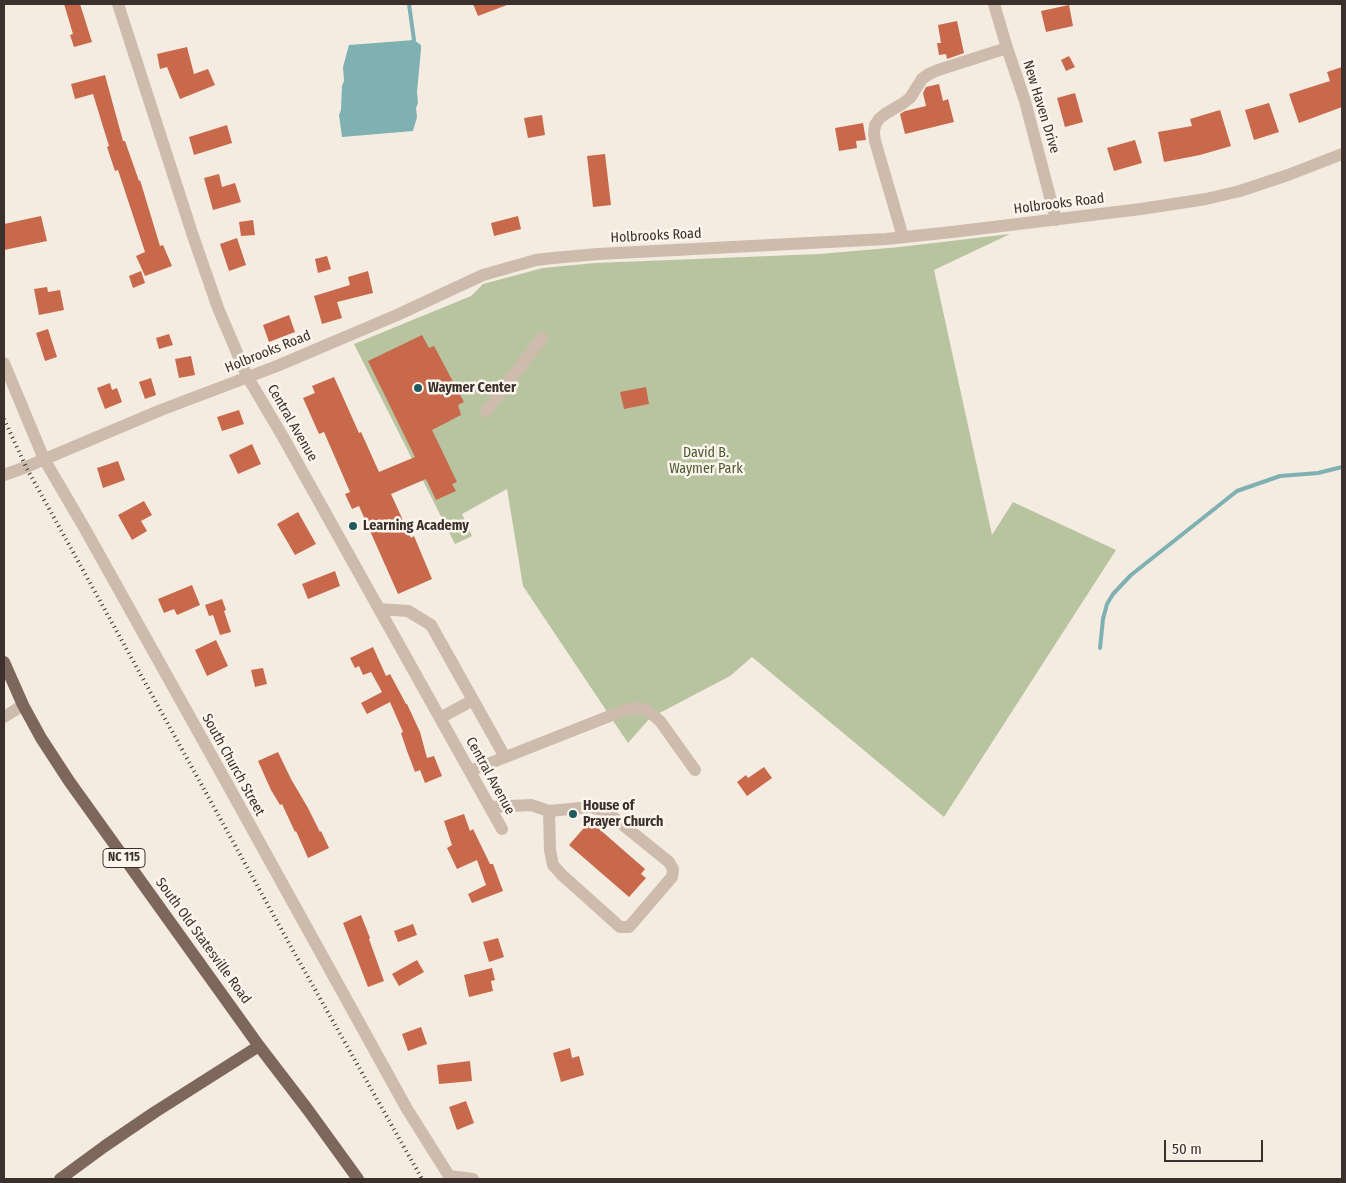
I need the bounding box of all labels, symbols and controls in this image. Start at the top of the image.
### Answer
street label: New Haven Drive [1019,58,1063,156]
street label: Holbrooks Road [1013,190,1105,218]
street label: Holbrooks Road [610,225,702,247]
street label: Holbrooks Road [223,327,313,377]
place label: Waymer Center [428,380,516,396]
street label: Central Avenue [263,382,321,464]
marker: Waymer Center [412,382,424,394]
park label: David B. Waymer Park [669,445,743,478]
place label: Learning Academy [363,518,469,534]
marker: Learning Academy [347,520,359,532]
street label: South Church Street [198,711,268,819]
street label: Central Avenue [462,734,518,818]
place label: House of Prayer Church [583,798,663,830]
marker: House of Prayer Church [567,808,579,820]
road number: NC 115 [103,848,145,868]
street label: South Old Statesville Road [152,875,254,1007]
scale bar [1166,1130,1265,1162]
text: 50 m [1172,1140,1202,1158]

